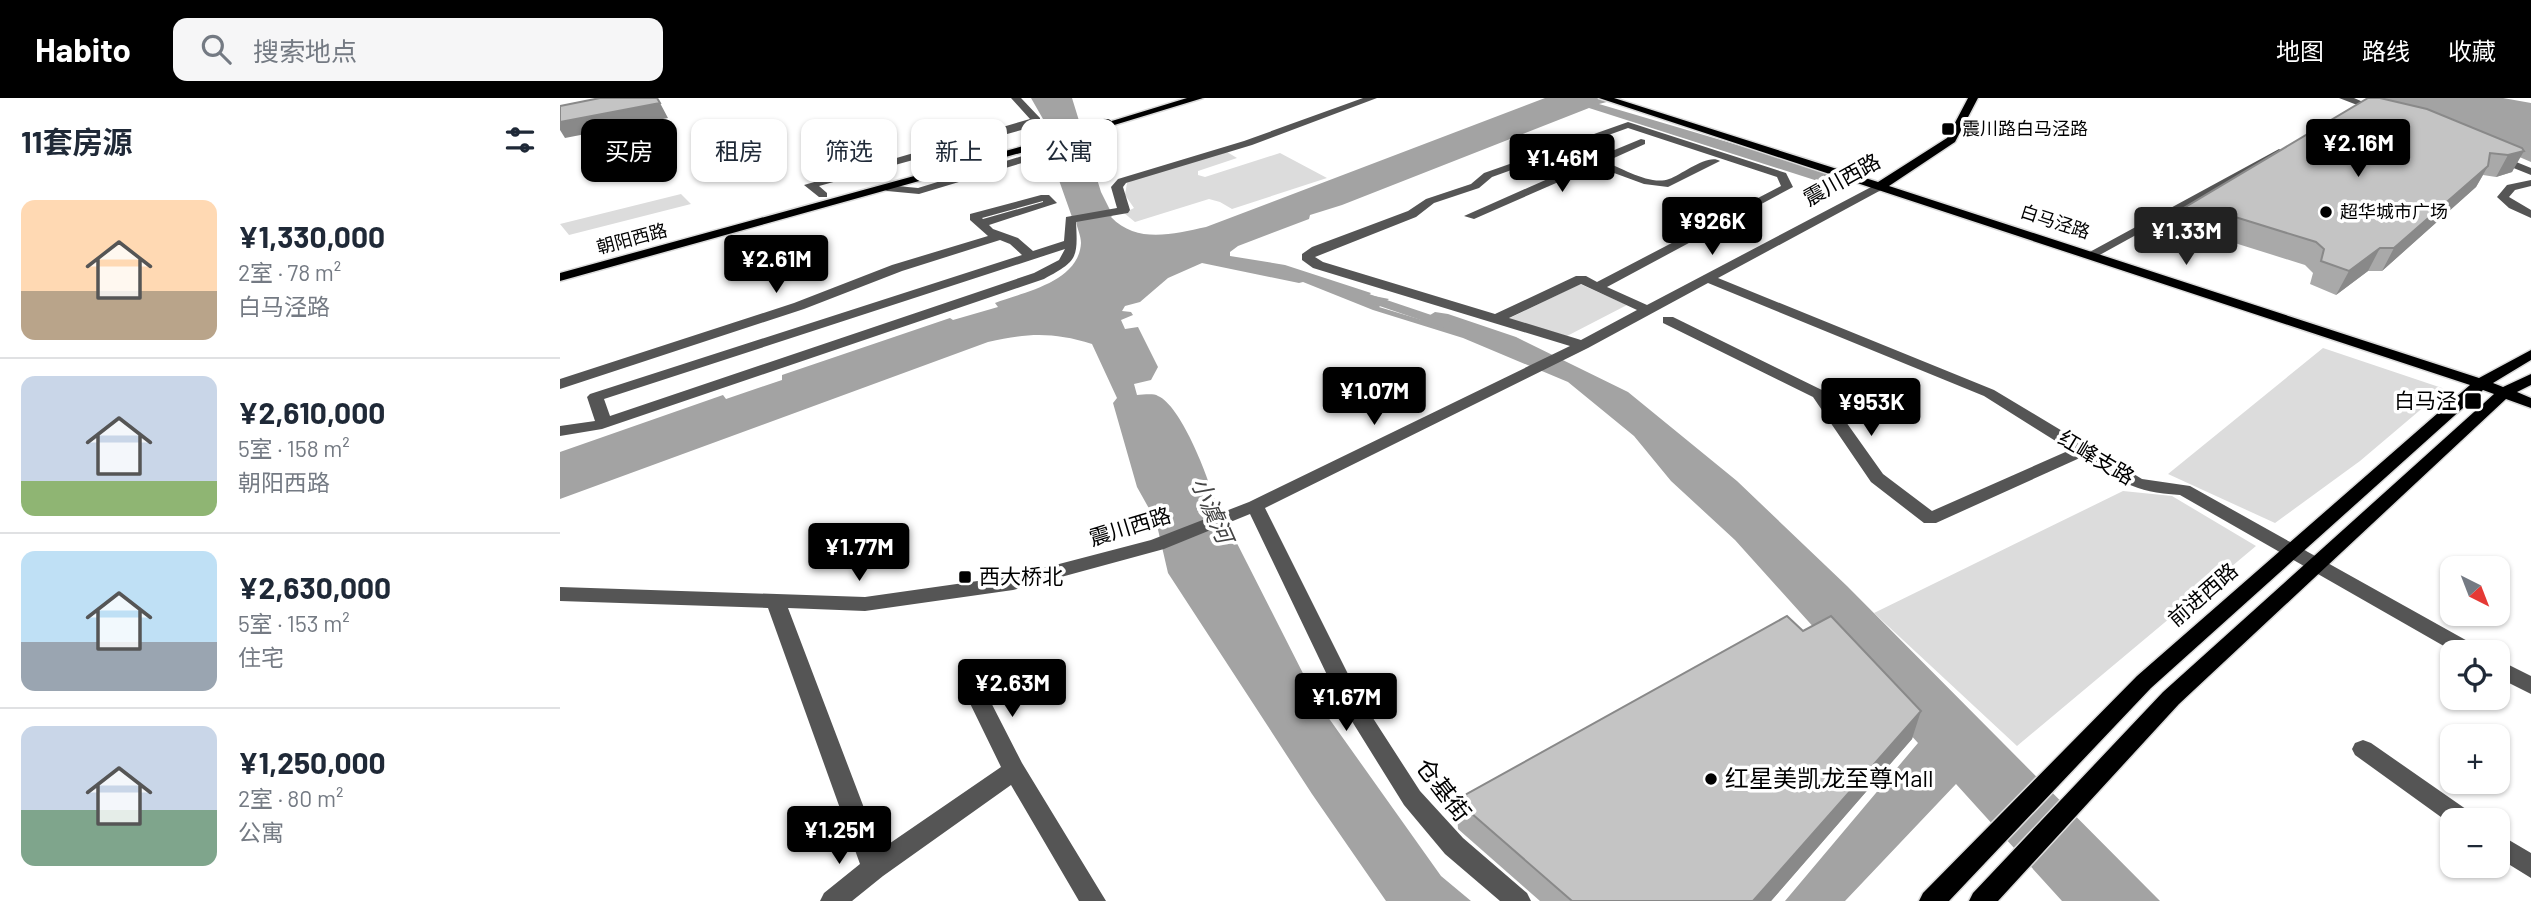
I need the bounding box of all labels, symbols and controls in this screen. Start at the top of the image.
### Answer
search box [173,18,663,81]
text: Habito [35,29,131,69]
icon: search [197,30,235,68]
text: 搜索地点 [253,35,357,66]
text: 地图 [2276,36,2324,65]
text: 路线 [2362,36,2410,65]
text: 收藏 [2448,36,2496,65]
place label: 震川路白马泾路 [1962,117,2088,139]
chip: 买房 [581,119,677,182]
chip: 租房 [691,119,787,182]
chip: 筛选 [801,119,897,182]
chip: 新上 [911,119,1007,182]
chip: 公寓 [1021,119,1117,182]
pin: ¥2.16M [2301,120,2415,179]
icon: filters [501,121,539,159]
marker: 震川路白马泾路 [1940,121,1956,137]
text: 11套房源 [21,123,132,159]
text: ¥2.16M [2322,128,2394,156]
pin: ¥1.46M [1505,134,1619,194]
text: ¥1.46M [1526,143,1598,171]
street label: 震川西路 [1798,147,1884,210]
pin: ¥926K [1663,198,1761,257]
street label: 白马泾路 [2018,199,2093,243]
place label: 超华城市广场 [2340,200,2448,222]
marker: 超华城市广场 [2318,204,2334,220]
text: ¥926K [1678,206,1746,234]
pin: ¥1.33M [2129,208,2243,267]
text: ¥1.33M [2150,216,2222,244]
text: ¥1,330,000 [238,218,385,254]
street label: 朝阳西路 [594,218,669,258]
icon: home [77,228,161,312]
pin: ¥2.61M [719,236,833,295]
text: ¥2.61M [740,244,812,272]
text: 2室 · 78 m² [238,258,341,286]
text: 白马泾路 [238,292,330,320]
pin: ¥1.07M [1317,368,1431,427]
text: ¥1.07M [1339,376,1409,404]
pin: ¥953K [1822,378,1920,438]
text: ¥953K [1837,387,1905,415]
place label: 白马泾 [2394,387,2457,412]
marker: 白马泾 [2463,391,2483,411]
text: ¥2,610,000 [238,394,385,430]
icon: home [77,404,161,488]
street label: 红峰支路 [2054,424,2139,489]
text: 5室 · 158 m² [238,434,350,462]
text: 朝阳西路 [238,468,330,496]
water label: 小澞河 [1186,472,1241,550]
street label: 震川西路 [1086,501,1173,550]
pin: ¥1.77M [802,524,916,583]
text: ¥1.77M [824,532,894,560]
north arrow [2440,556,2510,626]
map controls [2440,556,2510,878]
street label: 前进西路 [2162,557,2242,631]
place label: 西大桥北 [979,563,1063,588]
text: ¥2,630,000 [238,569,391,605]
marker: 西大桥北 [957,569,973,585]
icon: home [77,579,161,663]
text: 5室 · 153 m² [238,609,350,637]
button: locate [2440,640,2510,710]
text: 住宅 [238,643,284,671]
pin: ¥2.63M [955,660,1069,719]
text: ¥2.63M [974,668,1050,696]
pin: ¥1.67M [1289,674,1403,733]
text: ¥1.67M [1311,682,1381,710]
button: + [2440,724,2510,794]
text: ¥1,250,000 [238,744,386,780]
street label: 仓基街 [1411,752,1478,826]
icon: home [77,754,161,838]
place label: 红星美凯龙至尊Mall [1725,763,1933,792]
marker: 红星美凯龙至尊Mall [1703,771,1719,787]
text: 2室 · 80 m² [238,784,343,812]
pin: ¥1.25M [782,806,896,866]
button: − [2440,808,2510,878]
text: ¥1.25M [803,815,875,843]
text: 公寓 [238,818,284,846]

